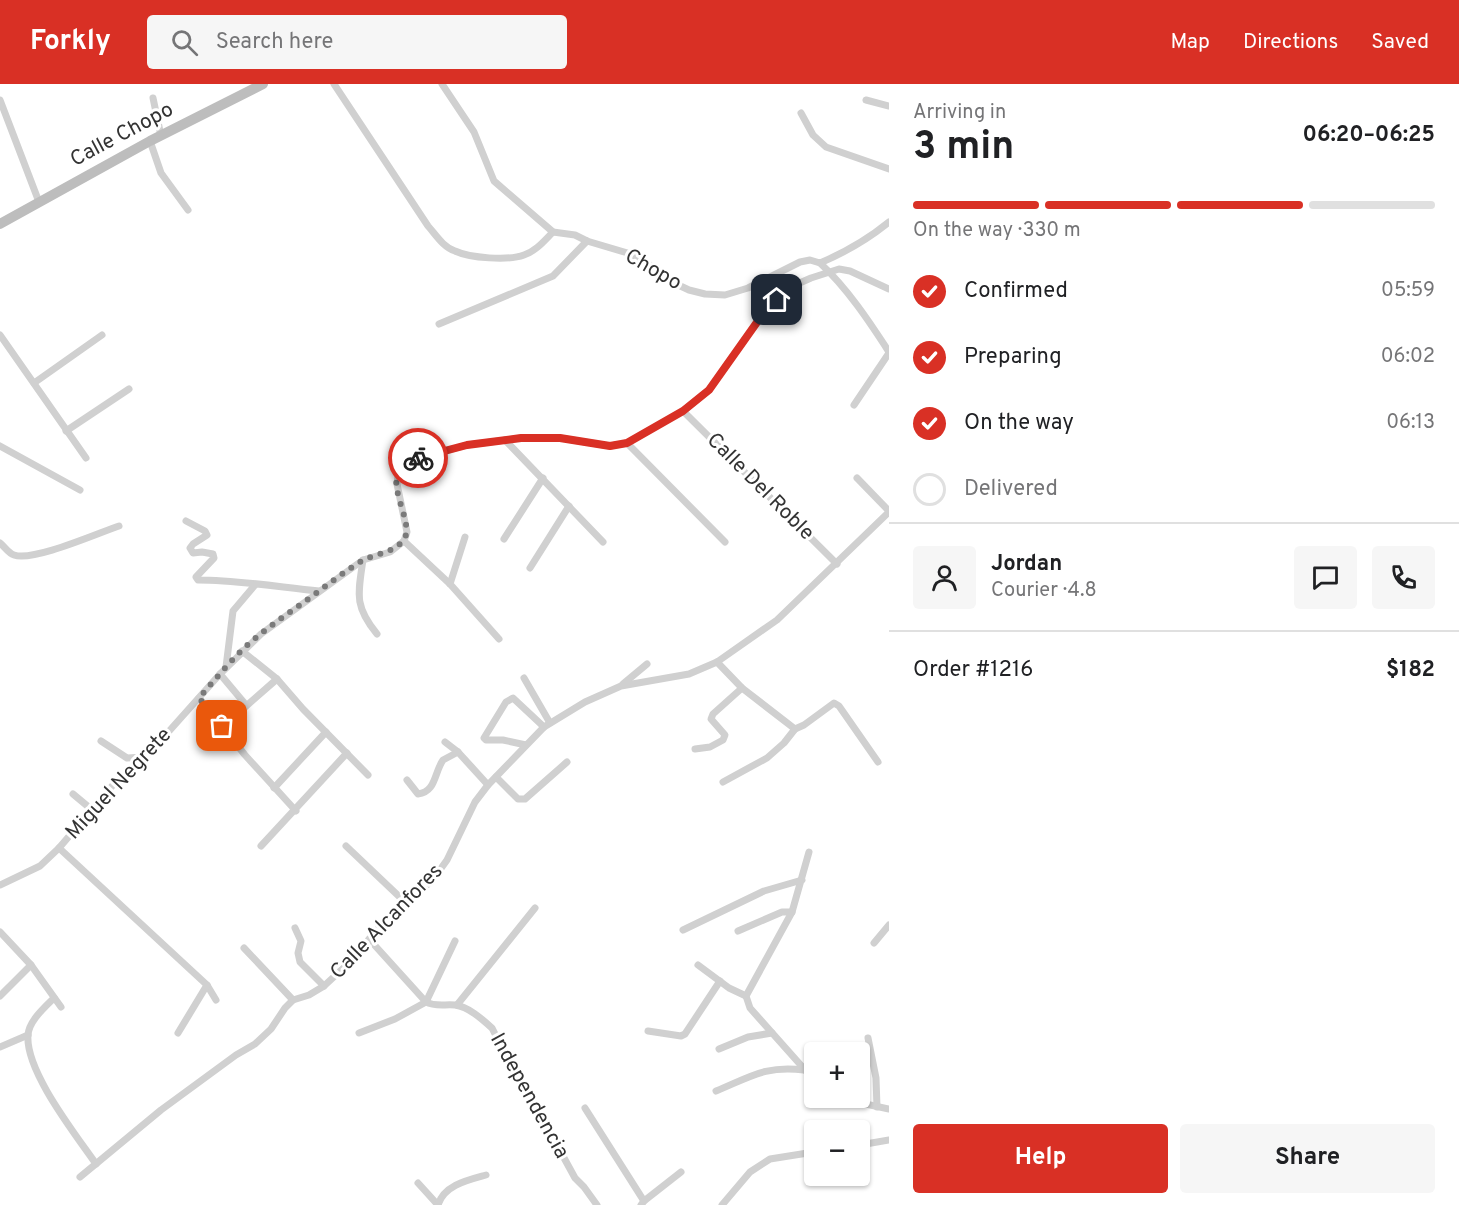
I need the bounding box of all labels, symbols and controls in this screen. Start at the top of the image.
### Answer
search box [147,15,567,69]
text: Forkly [30,24,111,60]
icon: search [168,26,201,59]
text: Search here [216,29,333,56]
text: Map [1170,29,1210,56]
text: Directions [1243,29,1338,56]
text: Saved [1371,29,1429,56]
street label: Calle Chopo [66,97,178,173]
text: Arriving in [913,100,1006,126]
text: 06:20–06:25 [1303,122,1435,149]
text: 3 min [913,124,1014,173]
text: On the way · 330 m [913,218,1081,244]
street label: Chopo [620,243,686,297]
pin [751,274,802,325]
icon: check [913,275,946,308]
text: Confirmed [964,278,1068,305]
text: 05:59 [1381,278,1435,304]
icon: home [760,283,793,316]
icon: check [913,341,946,374]
text: Preparing [964,344,1062,371]
text: 06:02 [1381,344,1435,370]
icon: check [913,407,946,440]
text: On the way [964,410,1074,437]
text: 06:13 [1386,410,1435,436]
street label: Calle Del Roble [700,427,820,547]
courier [388,428,448,488]
icon: bike [402,442,435,475]
text: Delivered [964,476,1058,503]
button: person [913,546,976,609]
button: chat [1294,546,1357,609]
button: phone [1372,546,1435,609]
text: Jordan [991,551,1062,578]
text: Courier · 4.8 [991,578,1097,604]
text: Order #1216 [913,657,1033,684]
text: $182 [1386,657,1435,684]
pin [196,700,247,751]
icon: bag [205,709,238,742]
street label: Miguel Negrete [60,722,178,846]
street label: Calle Alcanfores [325,858,449,986]
street label: Independencia [483,1028,575,1164]
map controls [804,1042,870,1186]
button: + [804,1042,870,1108]
button: − [804,1120,870,1186]
button: Help [913,1124,1168,1193]
button: Share [1180,1124,1435,1193]

